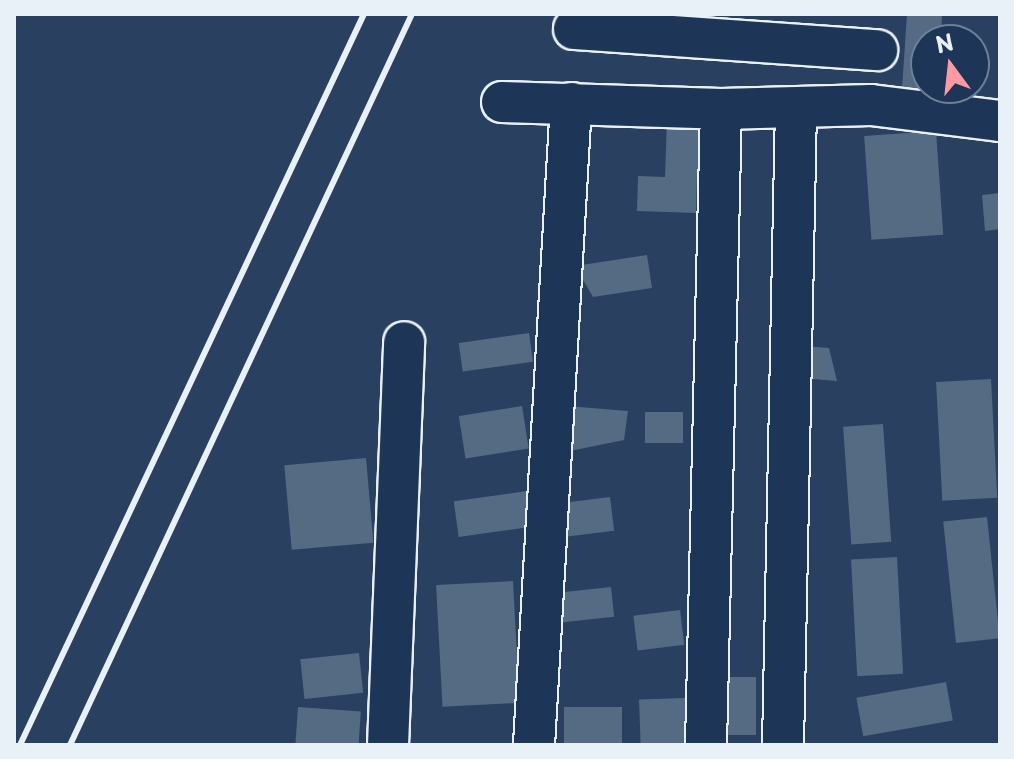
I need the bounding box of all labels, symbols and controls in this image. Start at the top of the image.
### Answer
north arrow [910,24,990,104]
text: N [931,24,957,60]

